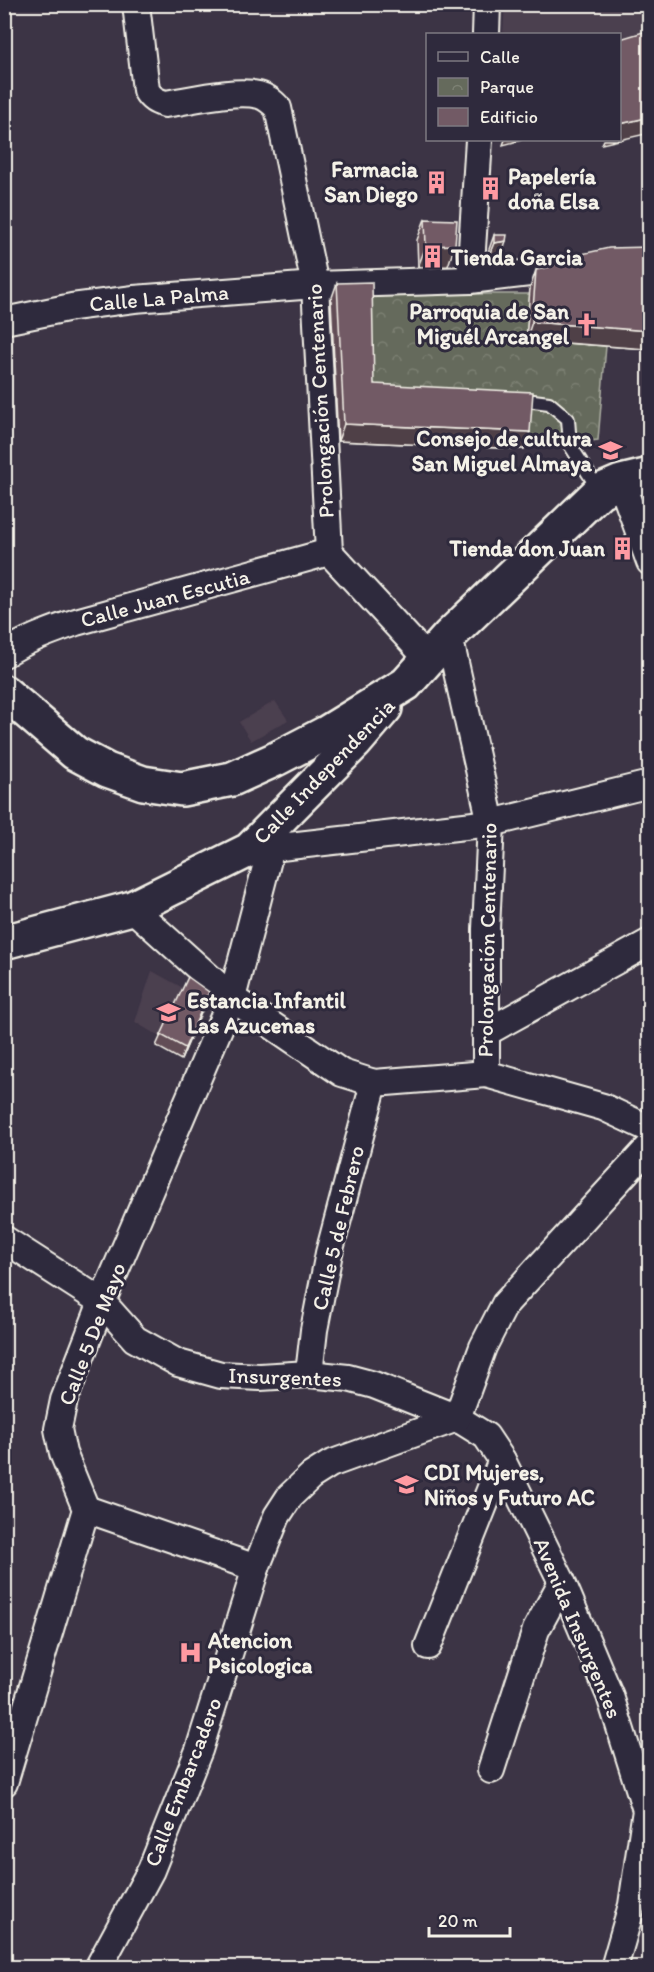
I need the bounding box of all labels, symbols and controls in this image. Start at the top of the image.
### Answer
legend [426,33,621,141]
text: Calle [480,46,520,68]
text: Parque [480,76,534,98]
text: Edificio [480,106,538,128]
place label: Farmacia San Diego [324,156,419,208]
place label: Papelería doña Elsa [508,163,600,215]
building icon: Farmacia San Diego [423,169,449,195]
building icon: Papelería doña Elsa [477,176,503,202]
building icon: Tienda Garcia [420,244,446,270]
place label: Tienda Garcia [450,244,583,271]
street label: Calle La Palma [88,278,230,318]
street label: Prolongación Centenario [300,283,340,519]
place label: Parroquia de San Miguél Arcangel [409,298,570,350]
church icon: Parroquia de San Miguél Arcangel [574,311,600,337]
place label: Consejo de cultura San Miguel Almaya [412,425,593,477]
school or university icon: Consejo de cultura San Miguel Almaya [597,438,623,464]
place label: Tienda don Juan [448,535,605,562]
building icon: Tienda don Juan [610,535,636,561]
street label: Calle Juan Escutia [77,562,253,634]
street label: Calle Independencia [247,692,401,850]
street label: Prolongación Centenario [471,822,503,1058]
place label: Estancia Infantil Las Azucenas [187,987,346,1039]
school or university icon: Estancia Infantil Las Azucenas [156,1000,182,1026]
street label: Calle 5 de Febrero [306,1143,370,1313]
street label: Calle 5 De Mayo [52,1259,132,1409]
street label: Insurgentes [228,1362,342,1392]
place label: CDI Mujeres, Niños y Futuro AC [424,1459,595,1511]
school or university icon: CDI Mujeres, Niños y Futuro AC [393,1472,419,1498]
street label: Avenida Insurgentes [528,1534,628,1722]
place label: Atencion Psicologica [207,1627,313,1679]
hospital icon: Atencion Psicologica [177,1640,203,1666]
street label: Calle Embarcadero [138,1694,228,1870]
scale bar [429,1900,510,1938]
text: 20 m [438,1910,478,1932]

